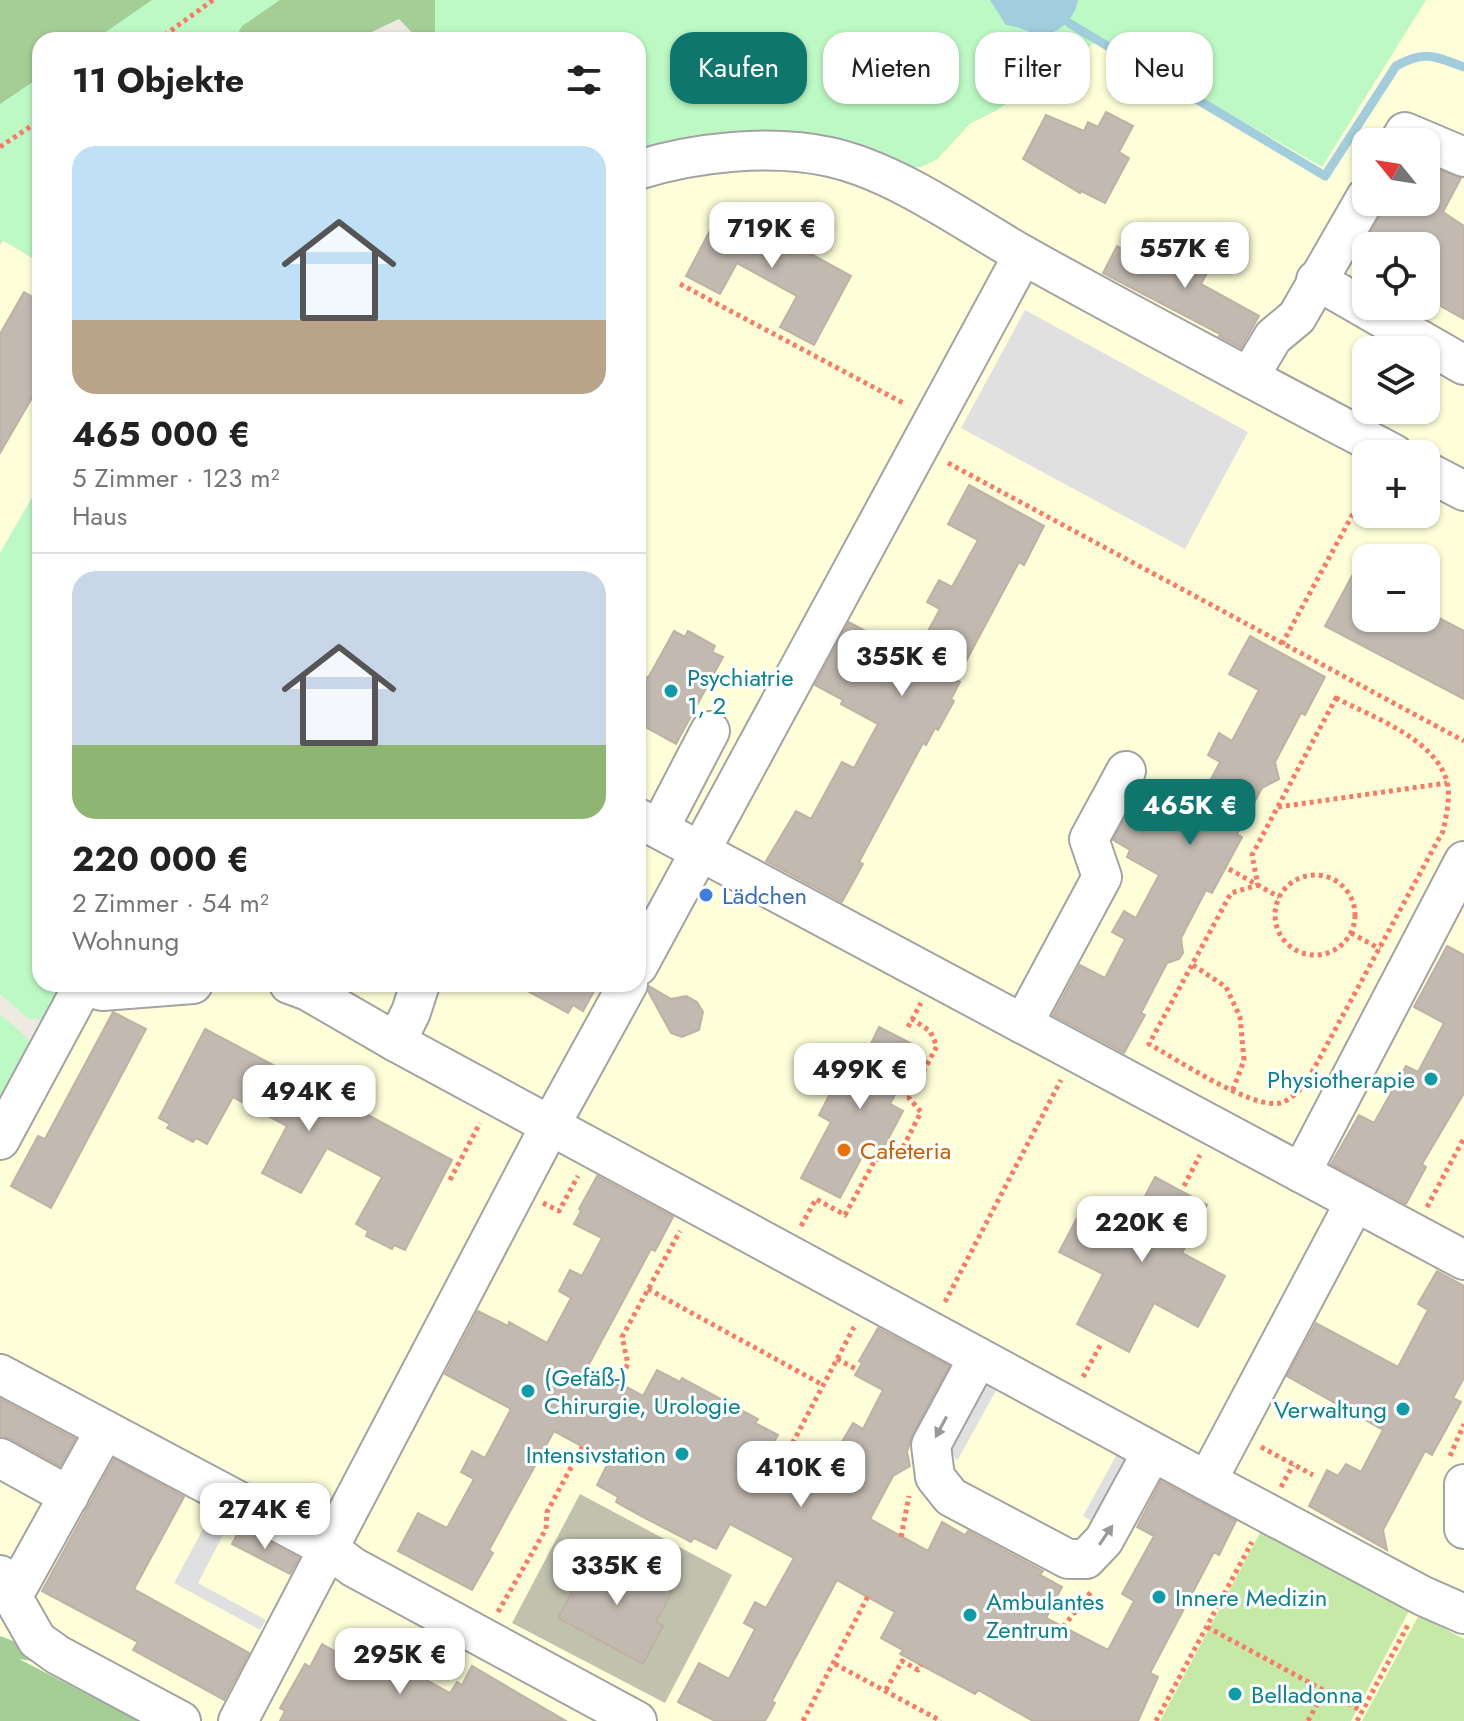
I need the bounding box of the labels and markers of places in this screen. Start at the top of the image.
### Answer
pin: 719K € [707,202,837,270]
pin: 557K € [1120,222,1250,290]
pin: 355K € [837,630,967,698]
place label: Psychiatrie 1, 2 [687,660,794,723]
marker: Psychiatrie 1, 2 [662,682,680,700]
pin: 465K € [1125,779,1255,847]
place label: Lädchen [722,878,807,913]
marker: Lädchen [697,886,715,904]
pin: 499K € [795,1043,925,1111]
place label: Physiotherapie [1267,1062,1415,1097]
pin: 494K € [244,1065,374,1133]
marker: Physiotherapie [1422,1070,1440,1088]
place label: Cafeteria [860,1133,951,1168]
marker: Cafeteria [835,1141,853,1159]
pin: 220K € [1077,1196,1207,1264]
place label: (Gefäß-) Chirurgie, Urologie [544,1360,741,1423]
marker: (Gefäß-) Chirurgie, Urologie [519,1382,537,1400]
place label: Verwaltung [1274,1392,1387,1427]
marker: Verwaltung [1394,1400,1412,1418]
place label: Intensivstation [526,1437,666,1472]
pin: 410K € [736,1441,866,1509]
marker: Intensivstation [673,1445,691,1463]
pin: 274K € [200,1483,330,1551]
pin: 335K € [552,1539,682,1607]
place label: Innere Medizin [1175,1580,1327,1615]
place label: Ambulantes Zentrum [986,1584,1104,1647]
marker: Innere Medizin [1150,1588,1168,1606]
marker: Ambulantes Zentrum [961,1606,979,1624]
pin: 295K € [335,1628,465,1696]
place label: Belladonna [1251,1677,1363,1712]
marker: Belladonna [1226,1685,1244,1703]

